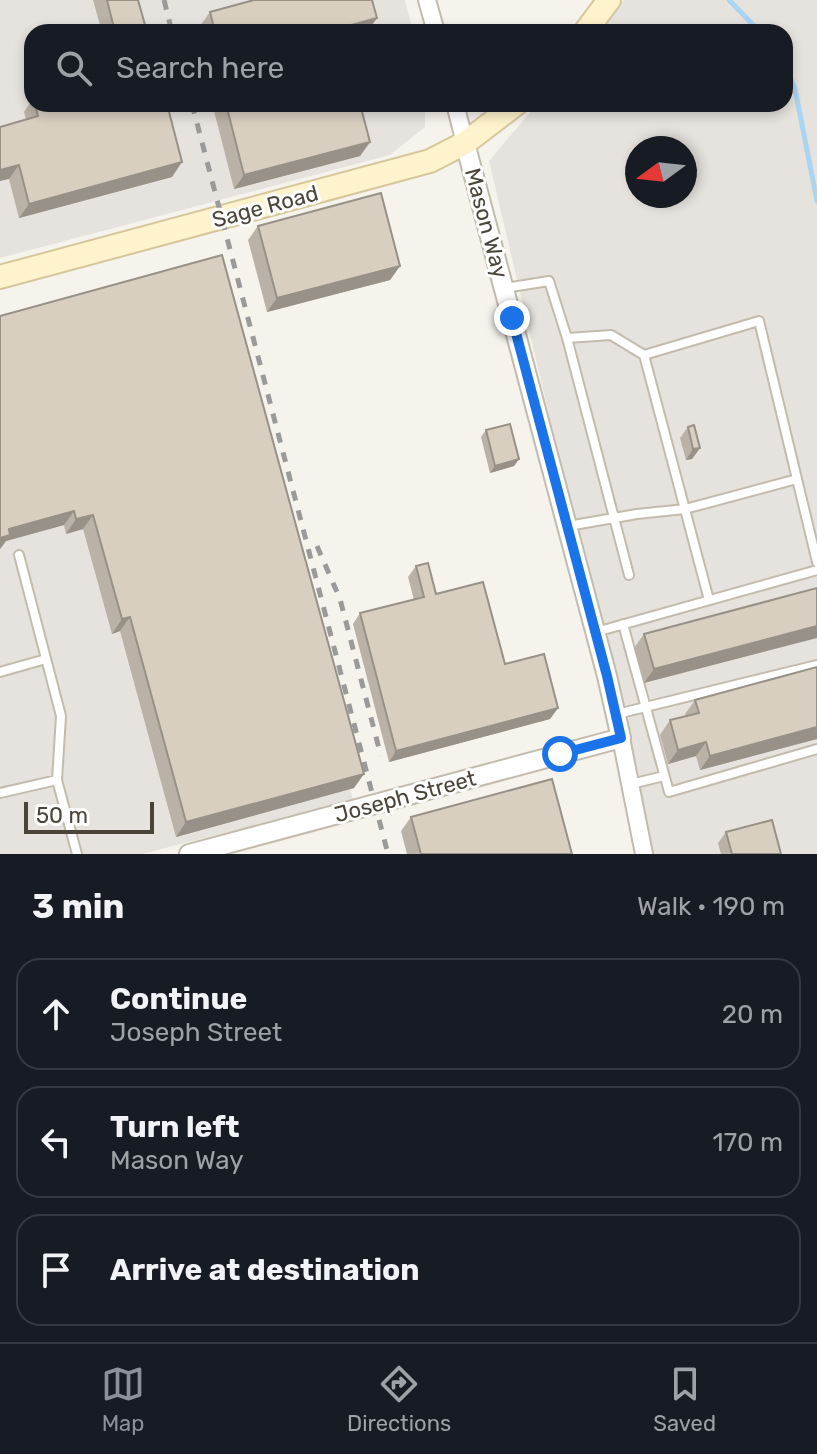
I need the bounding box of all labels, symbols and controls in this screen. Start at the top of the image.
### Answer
search box [24,24,793,112]
icon: search [52,46,96,90]
text: Search here [116,50,284,86]
north arrow [625,136,697,208]
street label: Mason Way [459,165,514,281]
street label: Sage Road [209,179,321,234]
route end [494,300,530,336]
route start [542,736,578,772]
street label: Joseph Street [331,764,479,828]
scale bar [24,798,154,834]
text: 50 m [36,802,88,829]
text: 3 min [32,886,124,927]
text: Walk · 190 m [637,891,785,922]
text: Continue [110,981,247,1017]
icon: ahead [34,992,78,1036]
text: 20 m [722,999,783,1030]
text: Joseph Street [110,1017,282,1048]
text: Turn left [110,1109,240,1145]
icon: left [34,1120,78,1164]
text: 170 m [713,1127,783,1158]
text: Mason Way [110,1145,244,1176]
icon: arrive [34,1248,78,1292]
text: Arrive at destination [110,1252,420,1288]
tab: Map [101,1362,145,1437]
tab: Directions [347,1362,451,1437]
tab: Saved [653,1362,716,1437]

